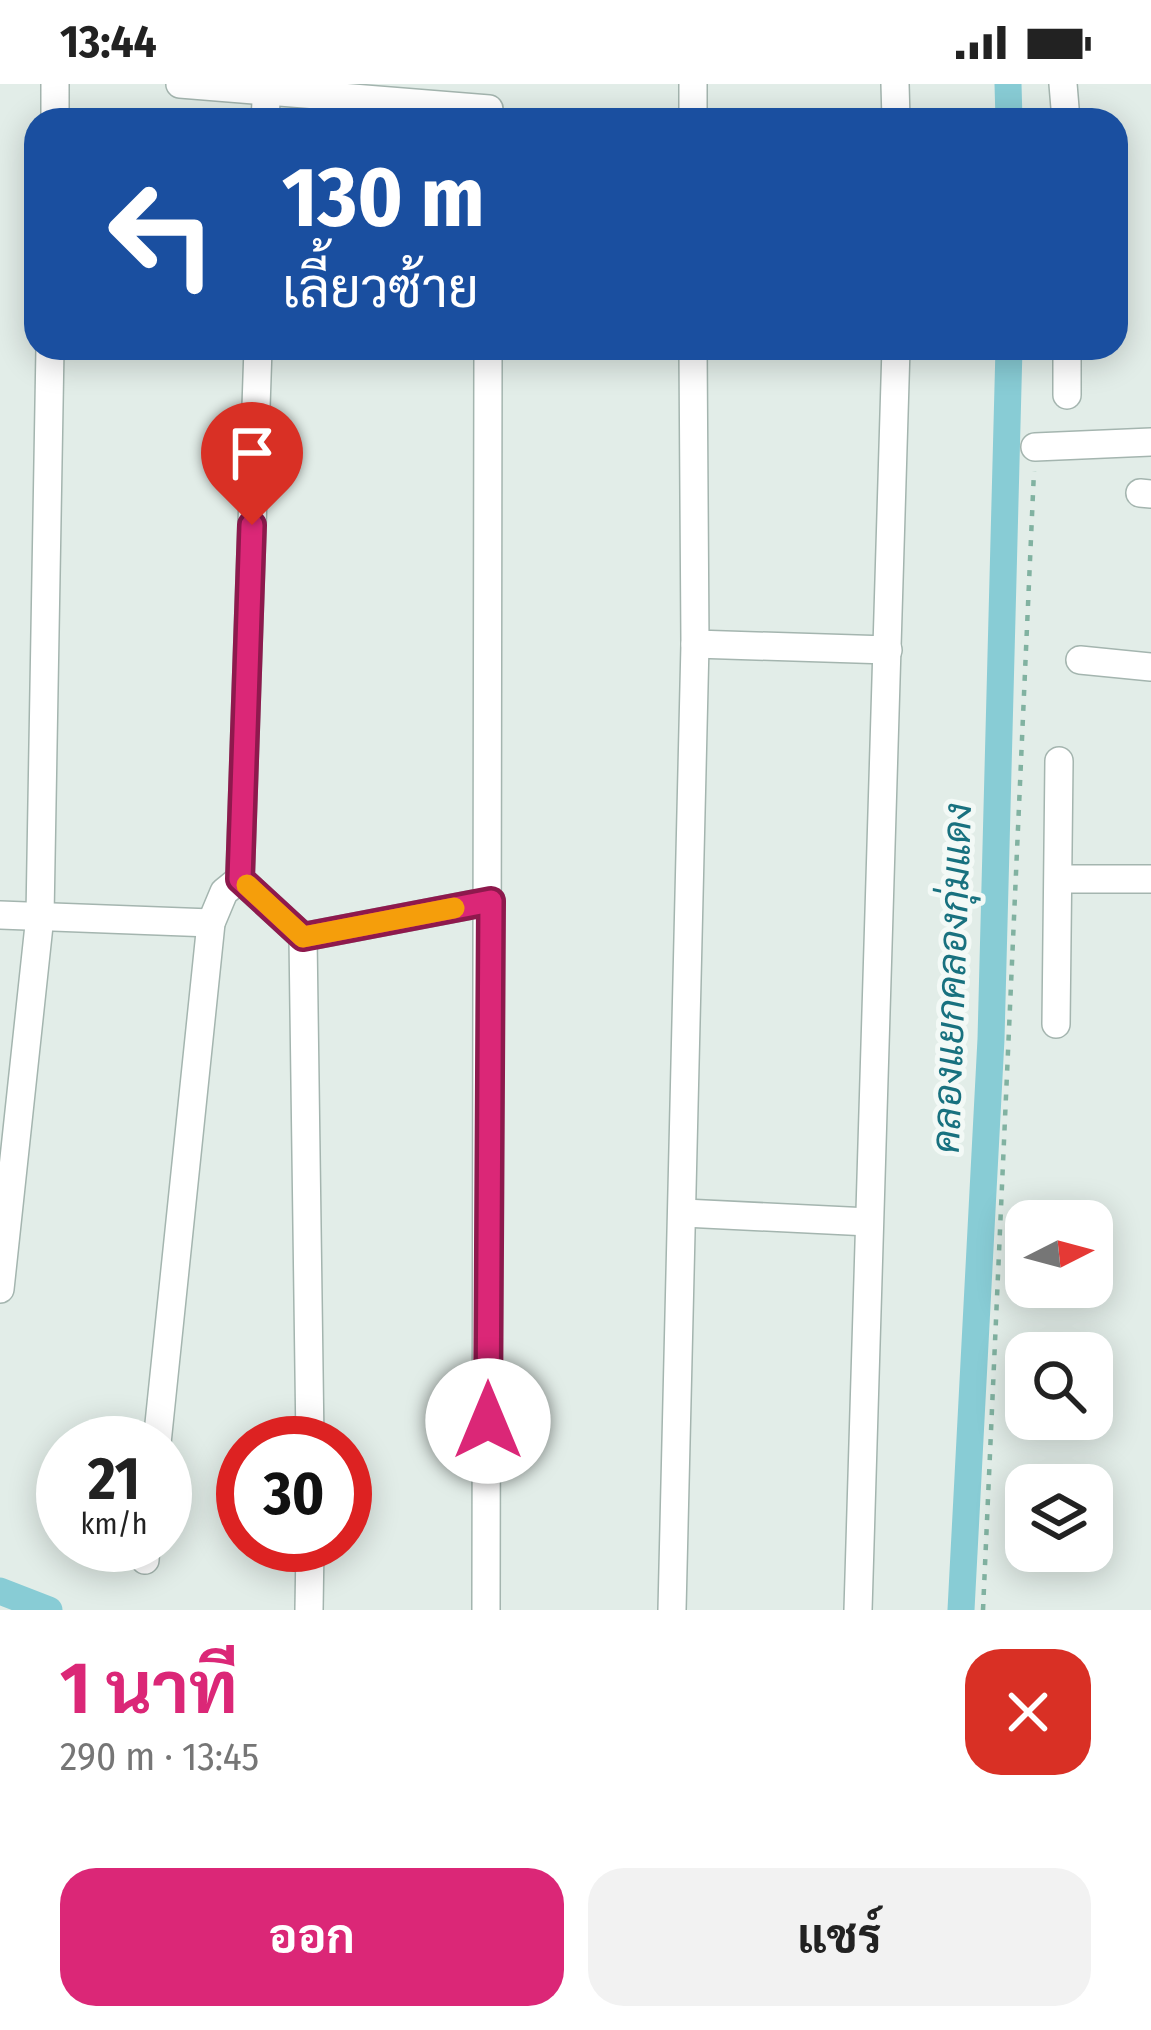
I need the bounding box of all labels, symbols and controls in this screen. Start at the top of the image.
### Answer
text: 13:44 [60,15,157,69]
text: 130 m [282,147,485,248]
icon: left [84,156,240,312]
text: เลี้ยวซ้าย [282,257,479,321]
pin [201,402,303,525]
icon: arrive [219,420,285,486]
water label: คลองแยกคลองกุ่มแดง [923,802,984,1154]
north arrow [1005,1200,1113,1308]
map controls [1005,1200,1113,1572]
button: search [1005,1332,1113,1440]
position arrow [425,1358,551,1484]
speed limit sign: 30 [216,1416,372,1572]
text: 21 [88,1443,140,1515]
button: layers [1005,1464,1113,1572]
text: km/h [81,1506,147,1542]
text: 1 นาที [60,1646,238,1732]
button: close [965,1649,1091,1775]
text: 290 m · 13:45 [60,1734,259,1780]
button: ออก [60,1868,564,2006]
button: แชร์ [588,1868,1091,2006]

